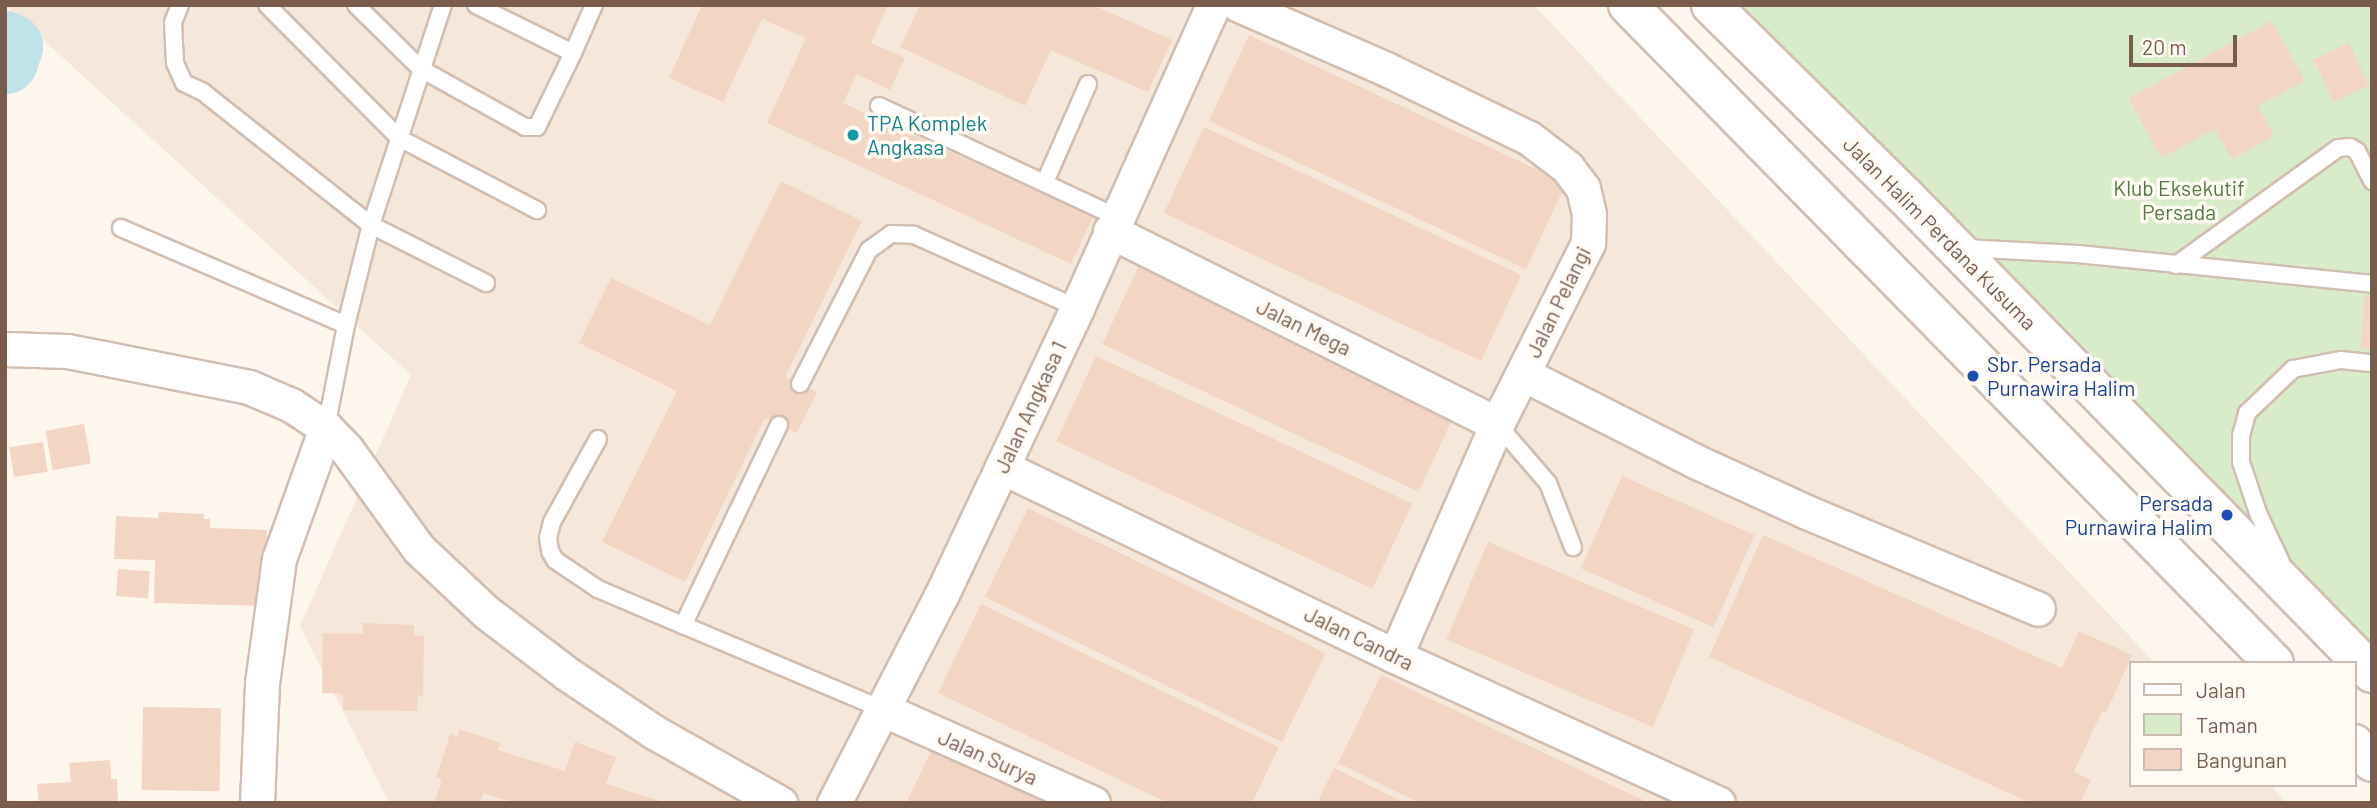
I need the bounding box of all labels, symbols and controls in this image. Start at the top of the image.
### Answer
scale bar [2132,21,2240,65]
text: 20 m [2142,34,2187,59]
place label: TPA Komplek Angkasa [867,110,987,160]
marker: TPA Komplek Angkasa [845,127,861,143]
street label: Jalan Halim Perdana Kusuma [1838,131,2042,335]
park label: Klub Eksekutif Persada [2113,175,2245,225]
street label: Jalan Pelangi [1520,242,1596,362]
street label: Jalan Mega [1253,293,1355,361]
street label: Jalan Angkasa 1 [988,337,1072,477]
place label: Sbr. Persada Purnawira Halim [1987,351,2135,401]
marker: Sbr. Persada Purnawira Halim [1965,368,1981,384]
place label: Persada Purnawira Halim [2065,490,2213,540]
marker: Persada Purnawira Halim [2219,507,2235,523]
street label: Jalan Candra [1300,601,1418,675]
legend [2128,661,2356,787]
text: Jalan [2196,677,2246,702]
text: Taman [2196,712,2258,737]
street label: Jalan Surya [935,724,1041,790]
text: Bangunan [2196,747,2287,772]

